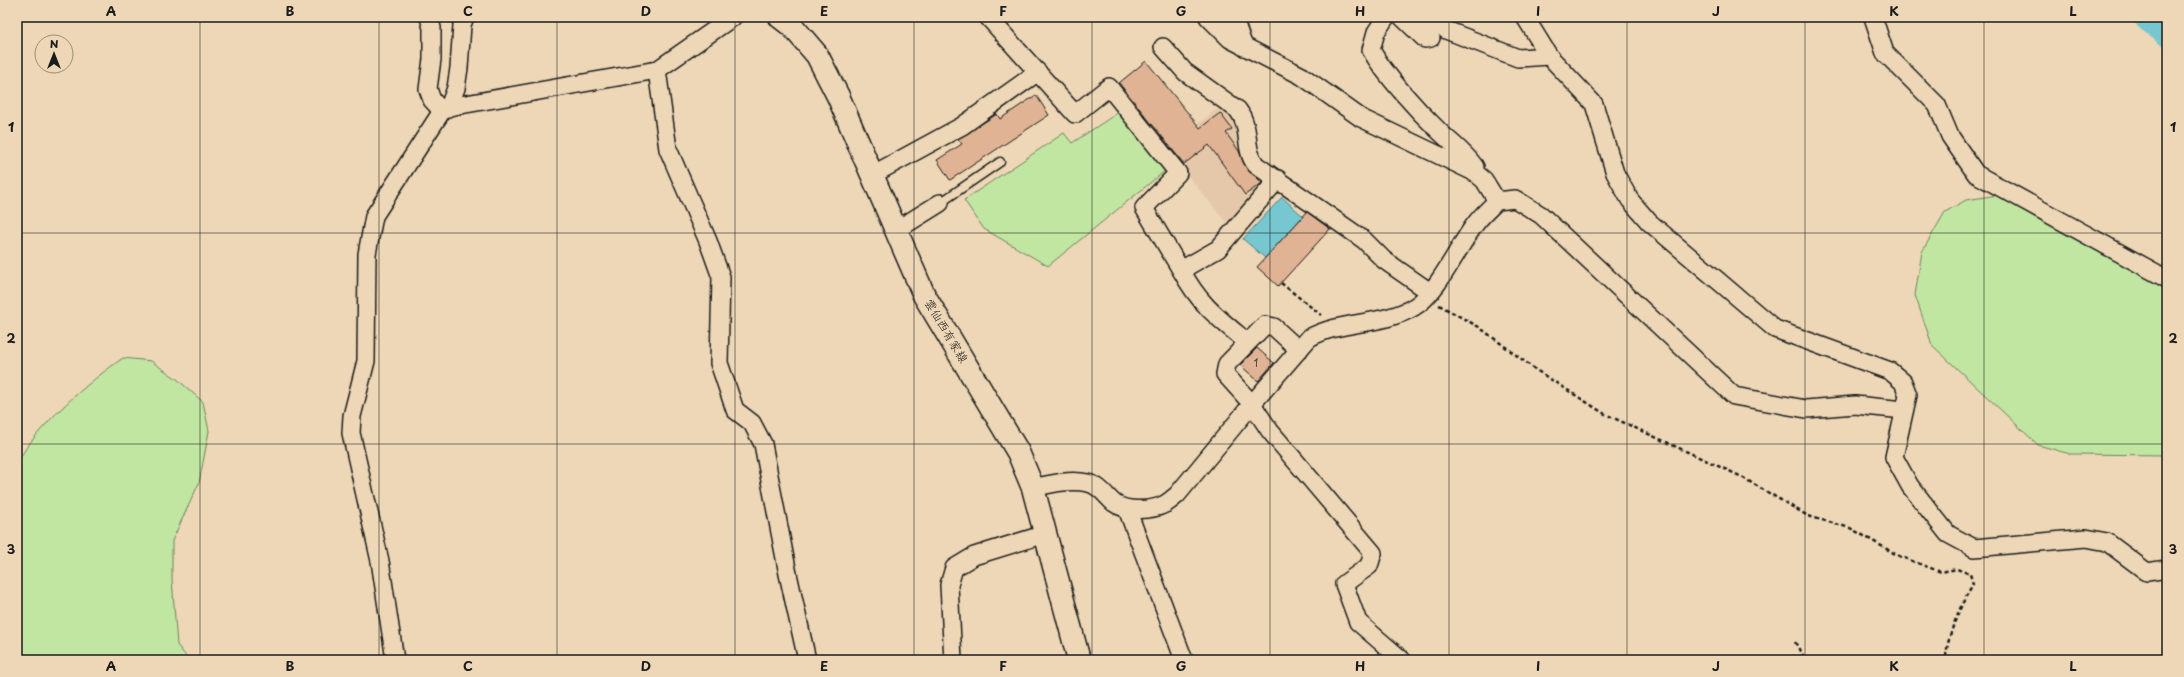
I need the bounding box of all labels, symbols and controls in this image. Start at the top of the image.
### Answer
text: A [106,1,116,20]
text: B [286,1,295,20]
text: C [463,1,473,20]
text: D [641,1,651,20]
text: E [820,1,828,20]
text: F [999,1,1007,20]
text: G [1176,1,1186,20]
text: H [1355,1,1365,20]
text: I [1536,1,1540,20]
text: J [1712,1,1720,20]
text: K [1889,1,1899,20]
text: L [2069,1,2077,20]
north arrow [34,34,74,74]
text: N [50,35,59,52]
text: 1 [8,117,14,136]
text: 1 [2170,117,2176,136]
street label: 雲仙西有家線 [921,295,973,366]
text: 2 [6,328,16,347]
text: 2 [2168,328,2178,347]
house number: 1 [1254,355,1258,370]
text: 3 [7,539,16,558]
text: 3 [2169,539,2178,558]
text: A [106,656,116,675]
text: B [286,656,295,675]
text: C [463,656,473,675]
text: D [641,656,651,675]
text: E [820,656,828,675]
text: F [999,656,1007,675]
text: G [1176,656,1186,675]
text: H [1355,656,1365,675]
text: I [1536,656,1540,675]
text: J [1712,656,1720,675]
text: K [1889,656,1899,675]
text: L [2069,656,2077,675]

